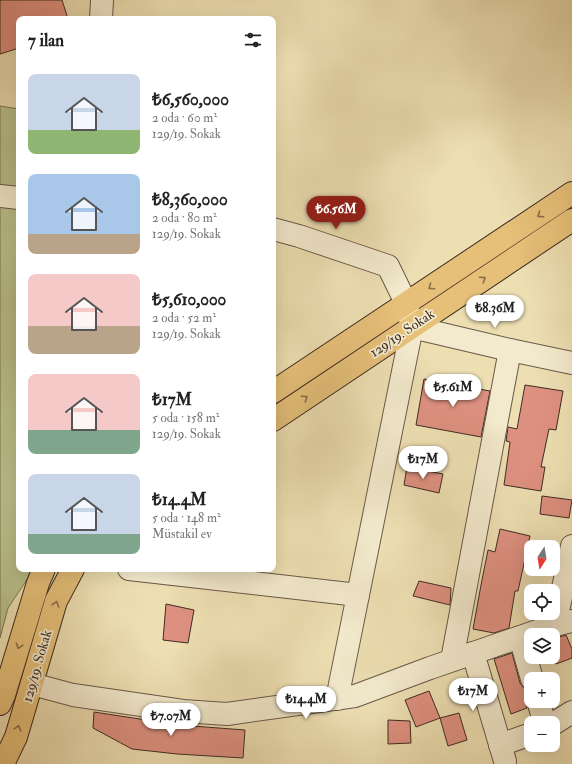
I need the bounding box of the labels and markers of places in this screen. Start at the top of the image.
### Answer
pin: ₺6.56M [303,196,369,230]
pin: ₺8.36M [462,295,528,329]
pin: ₺5.61M [420,374,486,408]
pin: ₺17M [399,446,447,480]
pin: ₺17M [449,678,497,712]
pin: ₺14.4M [273,686,339,720]
pin: ₺7.07M [138,703,204,737]

